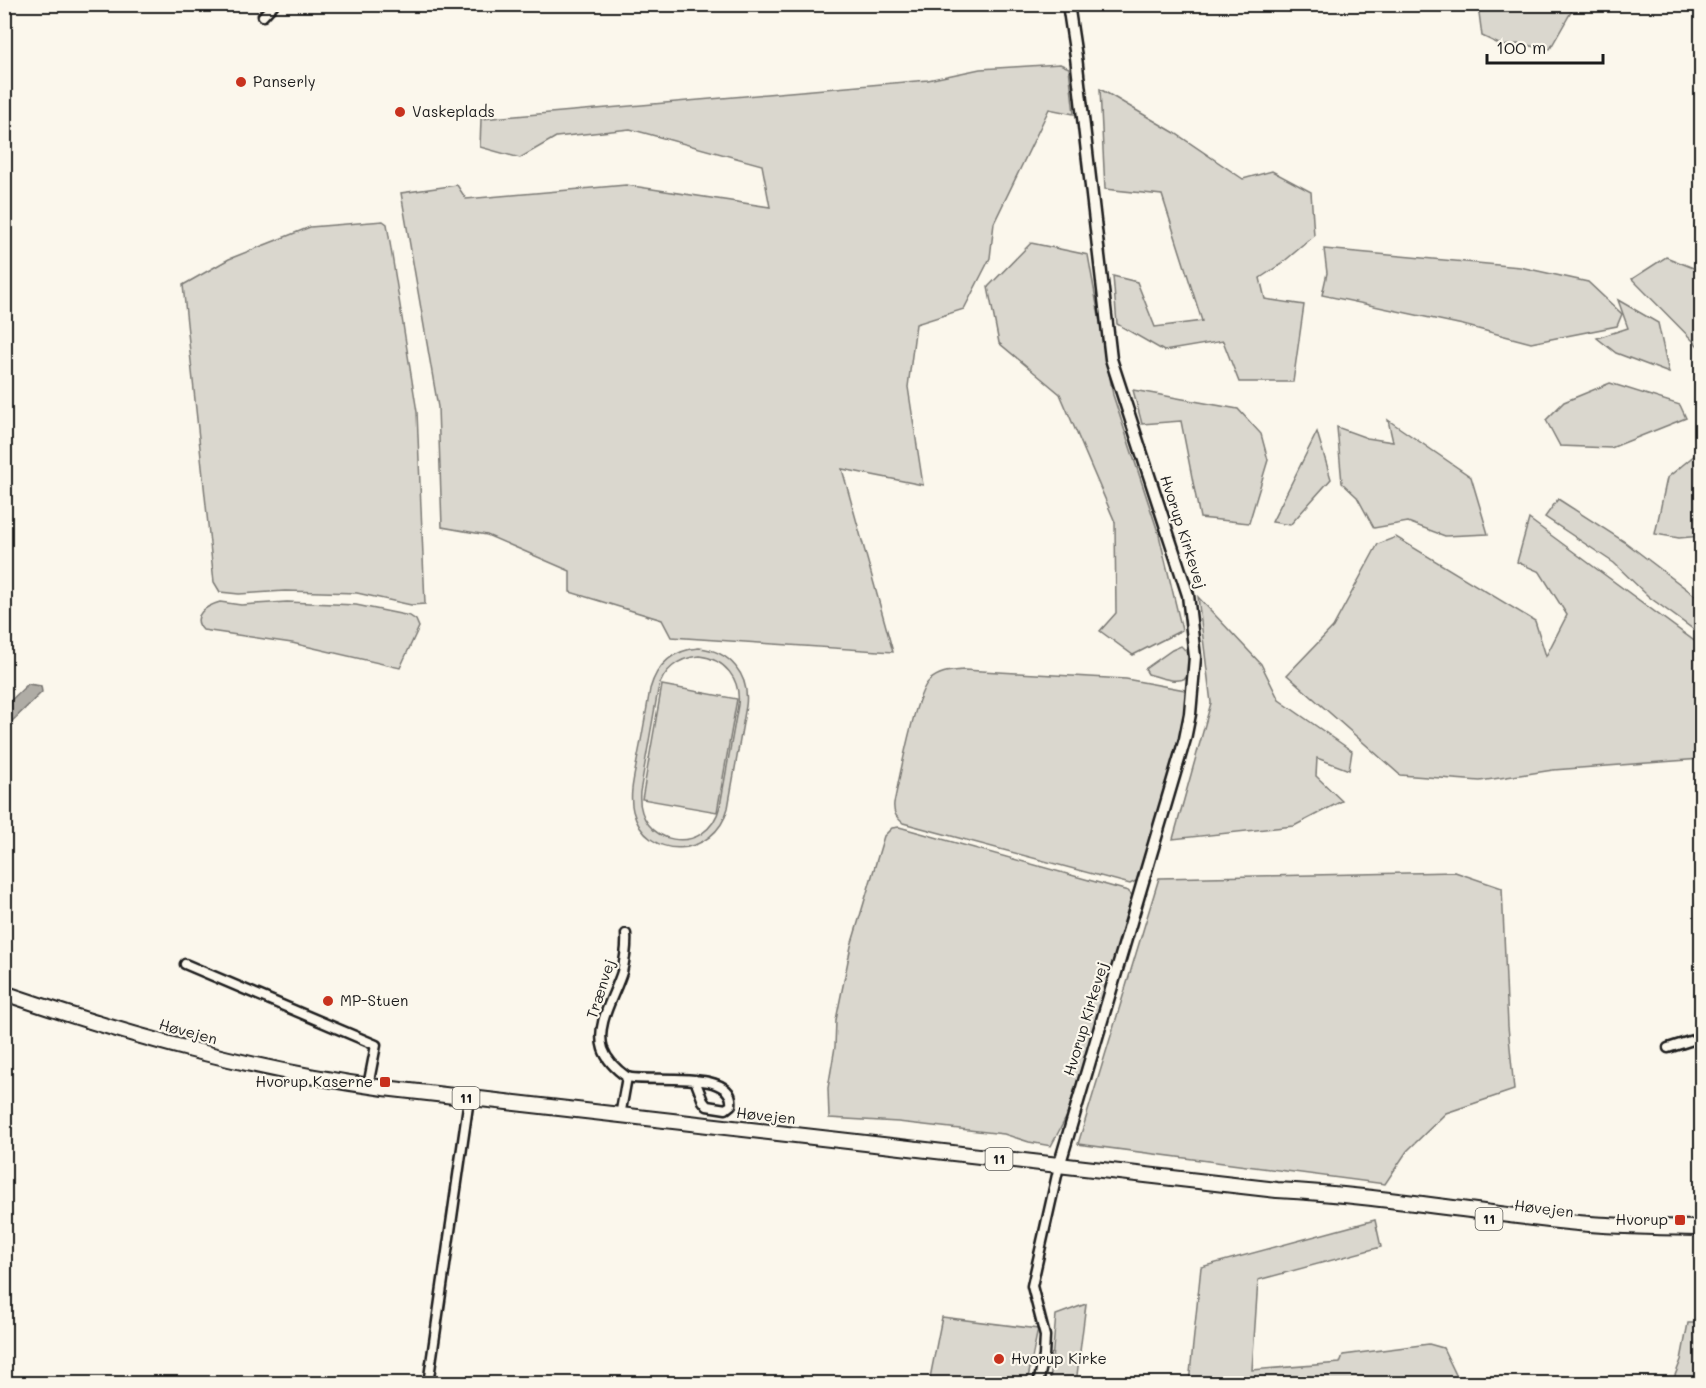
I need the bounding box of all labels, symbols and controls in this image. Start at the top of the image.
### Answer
scale bar [1487,27,1602,65]
text: 100 m [1496,35,1546,59]
place label: Panserly [253,71,316,91]
marker: Panserly [234,75,248,89]
place label: Vaskeplads [412,101,495,121]
marker: Vaskeplads [393,105,407,119]
street label: Hvorup Kirkevej [1156,472,1212,591]
street label: Trænvej [581,956,619,1021]
street label: Hvorup Kirkevej [1058,959,1112,1078]
place label: MP-Stuen [340,990,408,1010]
marker: MP-Stuen [321,994,335,1008]
street label: Høvejen [157,1014,220,1048]
place label: Hvorup Kaserne [256,1071,373,1091]
marker: Hvorup Kaserne [378,1075,392,1089]
road number: 11 [452,1087,480,1109]
street label: Høvejen [735,1102,797,1128]
road number: 11 [986,1148,1012,1170]
street label: Høvejen [1513,1194,1575,1222]
road number: 11 [1476,1208,1502,1230]
place label: Hvorup [1615,1209,1668,1229]
marker: Hvorup [1673,1213,1687,1227]
place label: Hvorup Kirke [1011,1348,1107,1368]
marker: Hvorup Kirke [992,1352,1006,1366]

